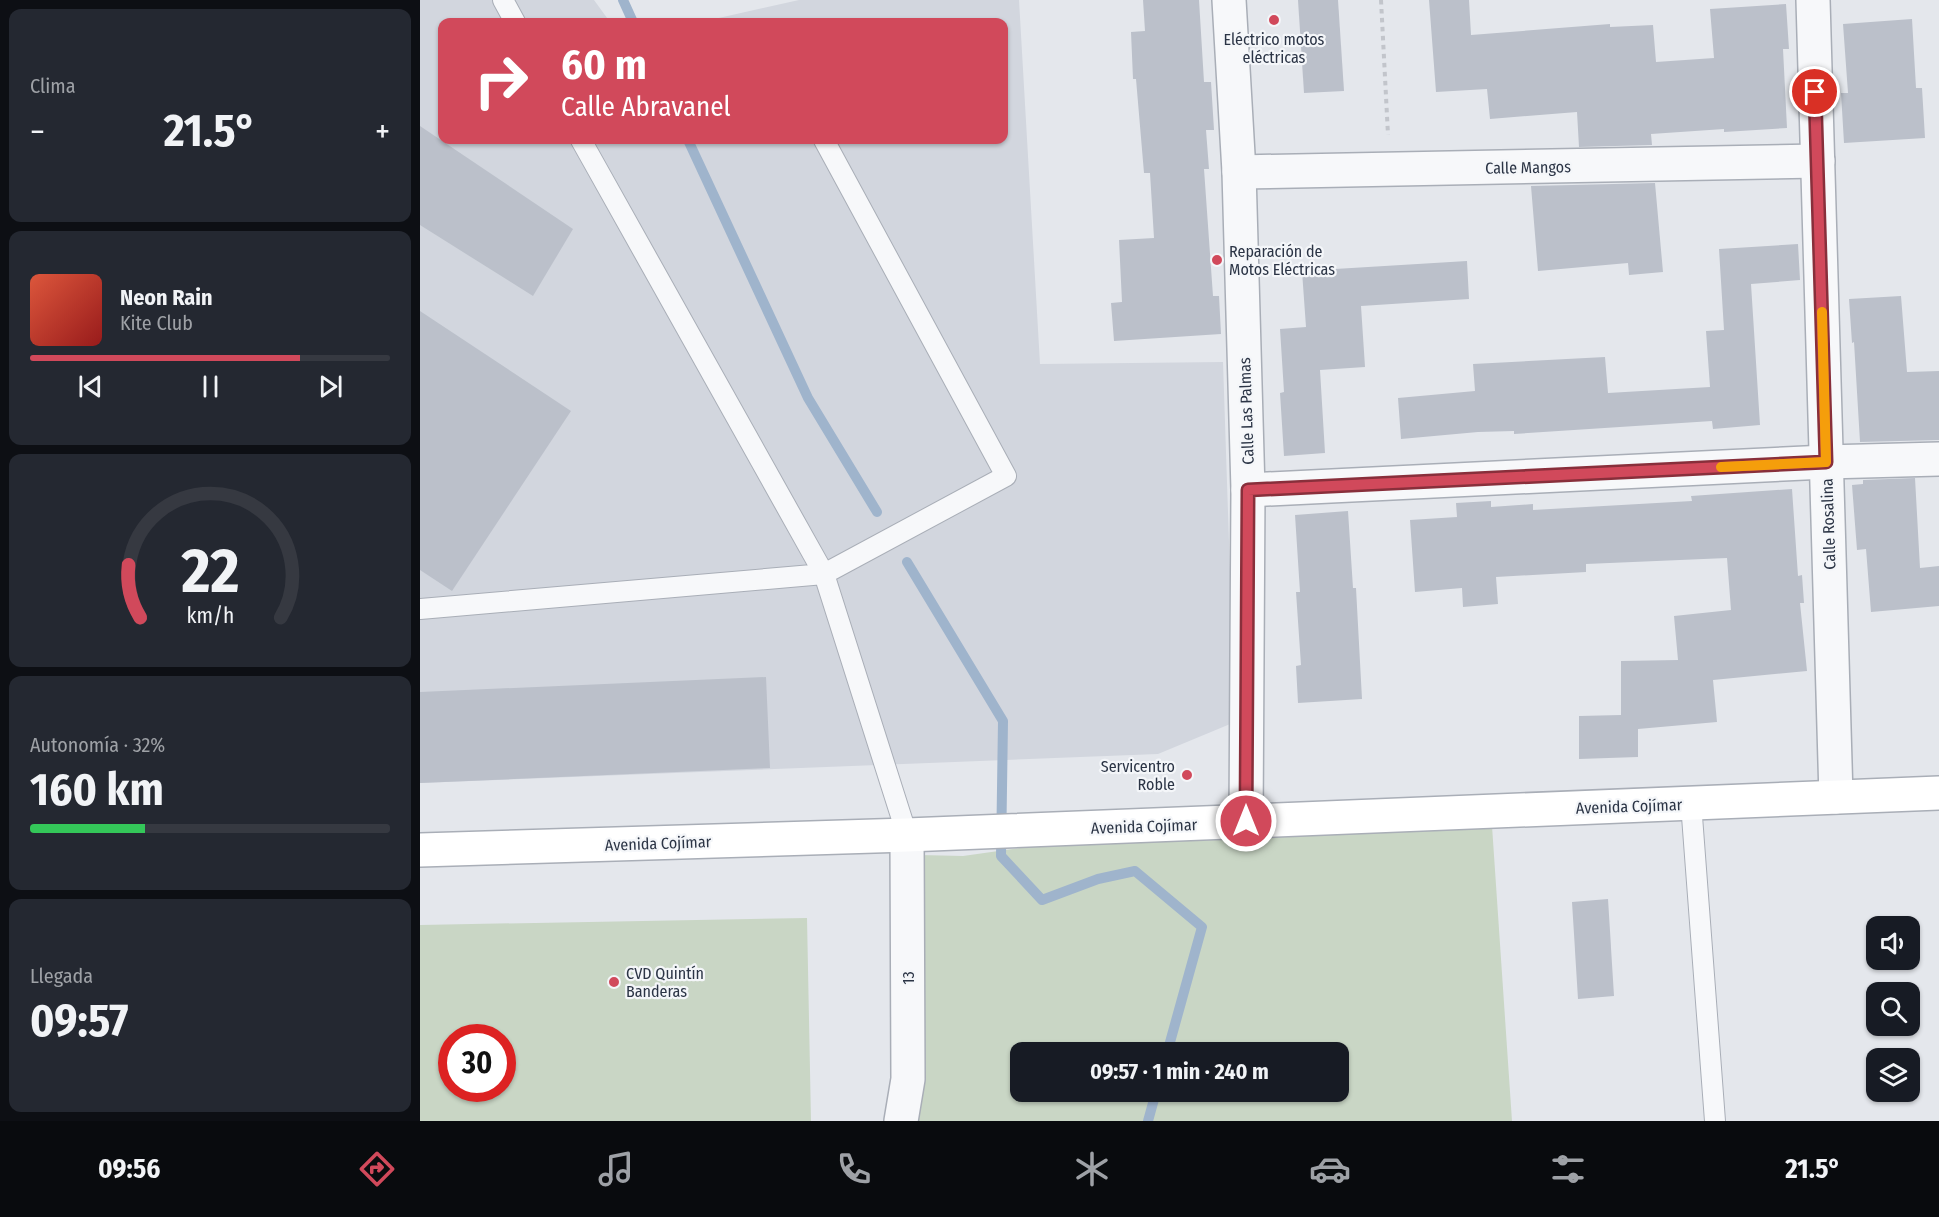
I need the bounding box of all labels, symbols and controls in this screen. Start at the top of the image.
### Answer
marker: Eléctrico motos eléctricas [1267,13,1281,27]
place label: Eléctrico motos eléctricas [1224,30,1325,67]
text: 60 m [561,40,647,90]
icon: right [462,42,540,120]
pin [1789,66,1840,117]
text: Clima [30,74,75,98]
icon: arrive [1798,75,1831,108]
text: Calle Abravanel [561,91,731,123]
text: 21.5° [164,104,256,158]
text: − [30,112,45,152]
text: + [375,112,390,152]
street label: Calle Mangos [1485,157,1571,178]
place label: Reparación de Motos Eléctricas [1229,242,1335,279]
marker: Reparación de Motos Eléctricas [1210,253,1224,267]
text: Neon Rain [120,284,213,311]
text: Kite Club [120,311,193,335]
street label: Calle Las Palmas [1235,357,1258,465]
icon: previous [74,370,107,403]
icon: pause [194,370,227,403]
icon: next [314,370,347,403]
street label: Calle Rosalina [1817,478,1840,570]
text: 22 [180,534,239,609]
text: km/h [186,603,234,629]
text: Autonomía · 32% [30,733,165,757]
place label: Servicentro Roble [1101,757,1175,794]
text: 160 km [30,763,164,817]
marker: Servicentro Roble [1180,768,1194,782]
position arrow [1214,789,1278,853]
street label: Avenida Cojímar [1576,795,1683,818]
street label: Avenida Cojímar [1091,815,1198,838]
street label: Avenida Cojímar [605,832,712,855]
map controls [1866,916,1920,1102]
button: sound [1866,916,1920,970]
text: Llegada [30,964,93,988]
place label: CVD Quintín Banderas [626,964,704,1001]
street label: 13 [899,971,918,985]
marker: CVD Quintín Banderas [607,975,621,989]
button: search [1866,982,1920,1036]
text: 09:57 [30,994,128,1048]
speed limit sign: 30 [438,1024,516,1102]
button: layers [1866,1048,1920,1102]
text: 09:57 · 1 min · 240 m [1090,1058,1269,1085]
icon: directions [356,1148,398,1190]
icon: music [595,1148,637,1190]
icon: phone [833,1148,875,1190]
icon: climate [1071,1148,1113,1190]
icon: car [1309,1148,1351,1190]
icon: filters [1547,1148,1589,1190]
text: 09:56 [98,1153,160,1185]
text: 21.5° [1785,1153,1841,1185]

